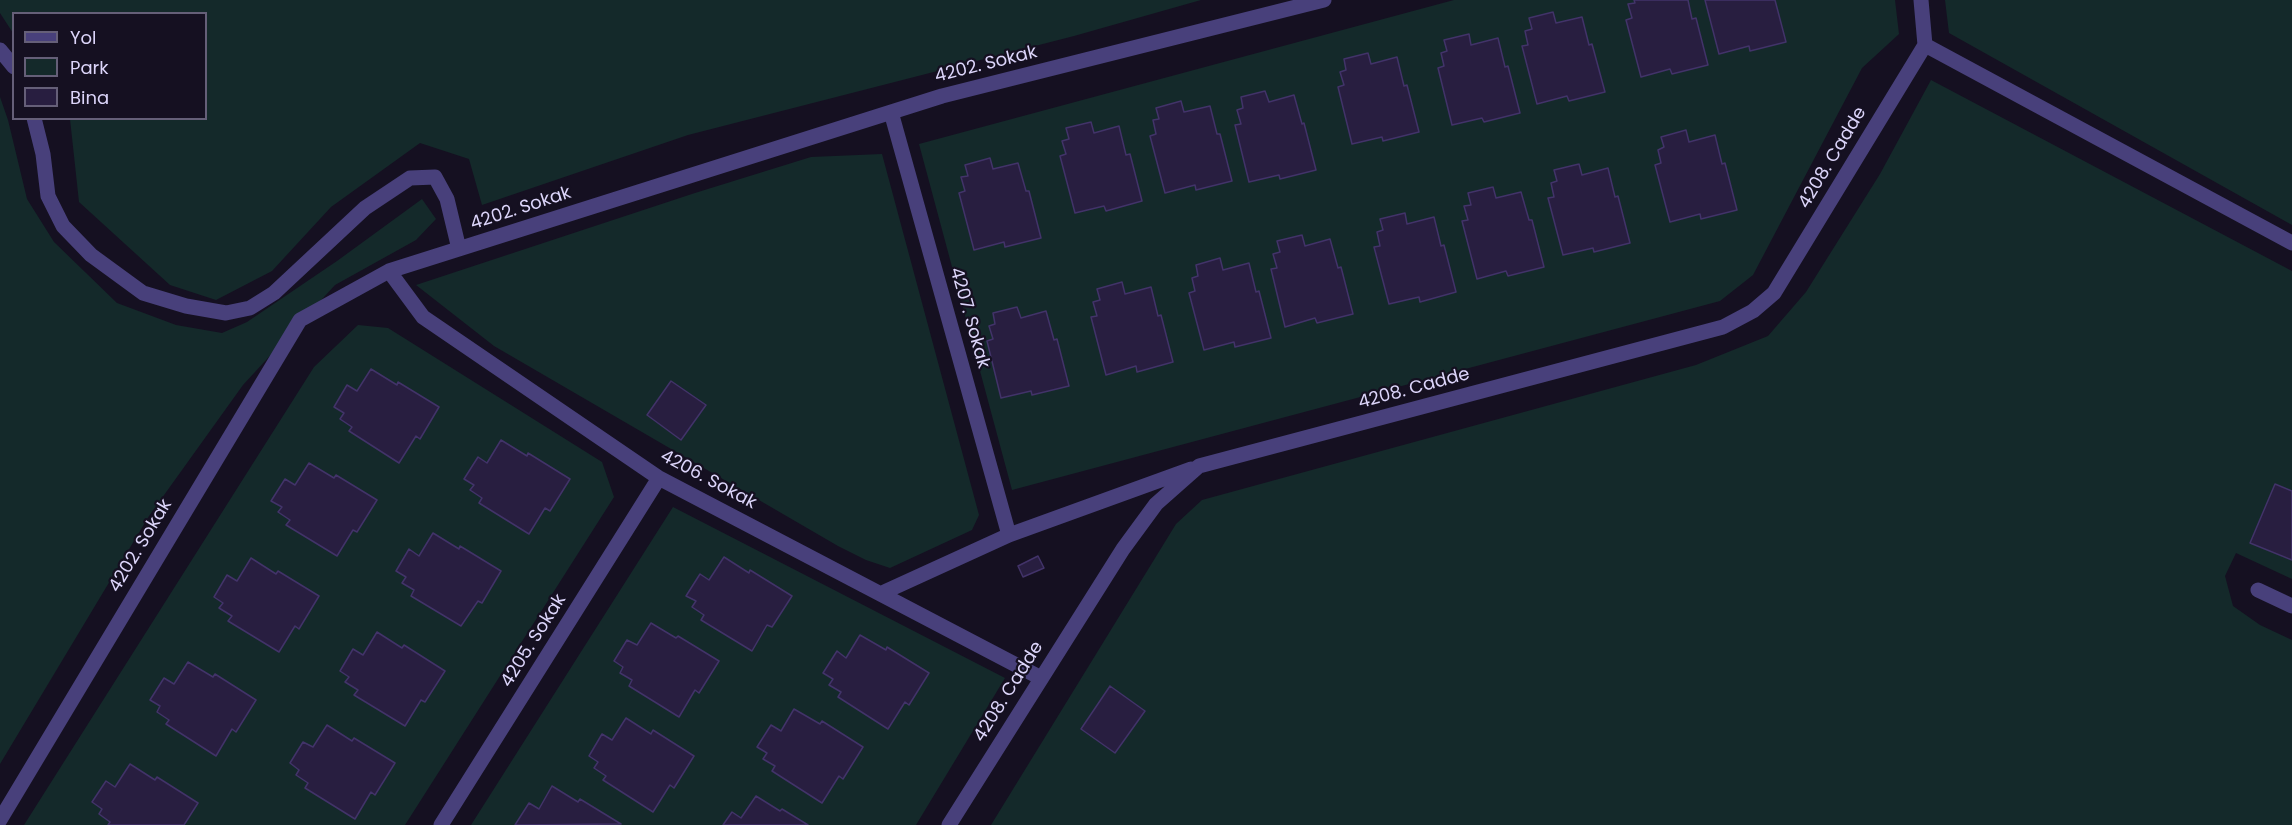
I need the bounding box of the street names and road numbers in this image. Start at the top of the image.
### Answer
street label: 4202. Sokak [933,42,1039,88]
street label: 4208. Cadde [1794,103,1872,213]
street label: 4202. Sokak [468,183,574,235]
street label: 4207. Sokak [944,265,994,371]
street label: 4208. Cadde [1356,364,1472,414]
street label: 4206. Sokak [656,446,760,514]
street label: 4202. Sokak [105,496,177,596]
street label: 4205. Sokak [497,590,571,692]
street label: 4208. Cadde [970,638,1048,746]

